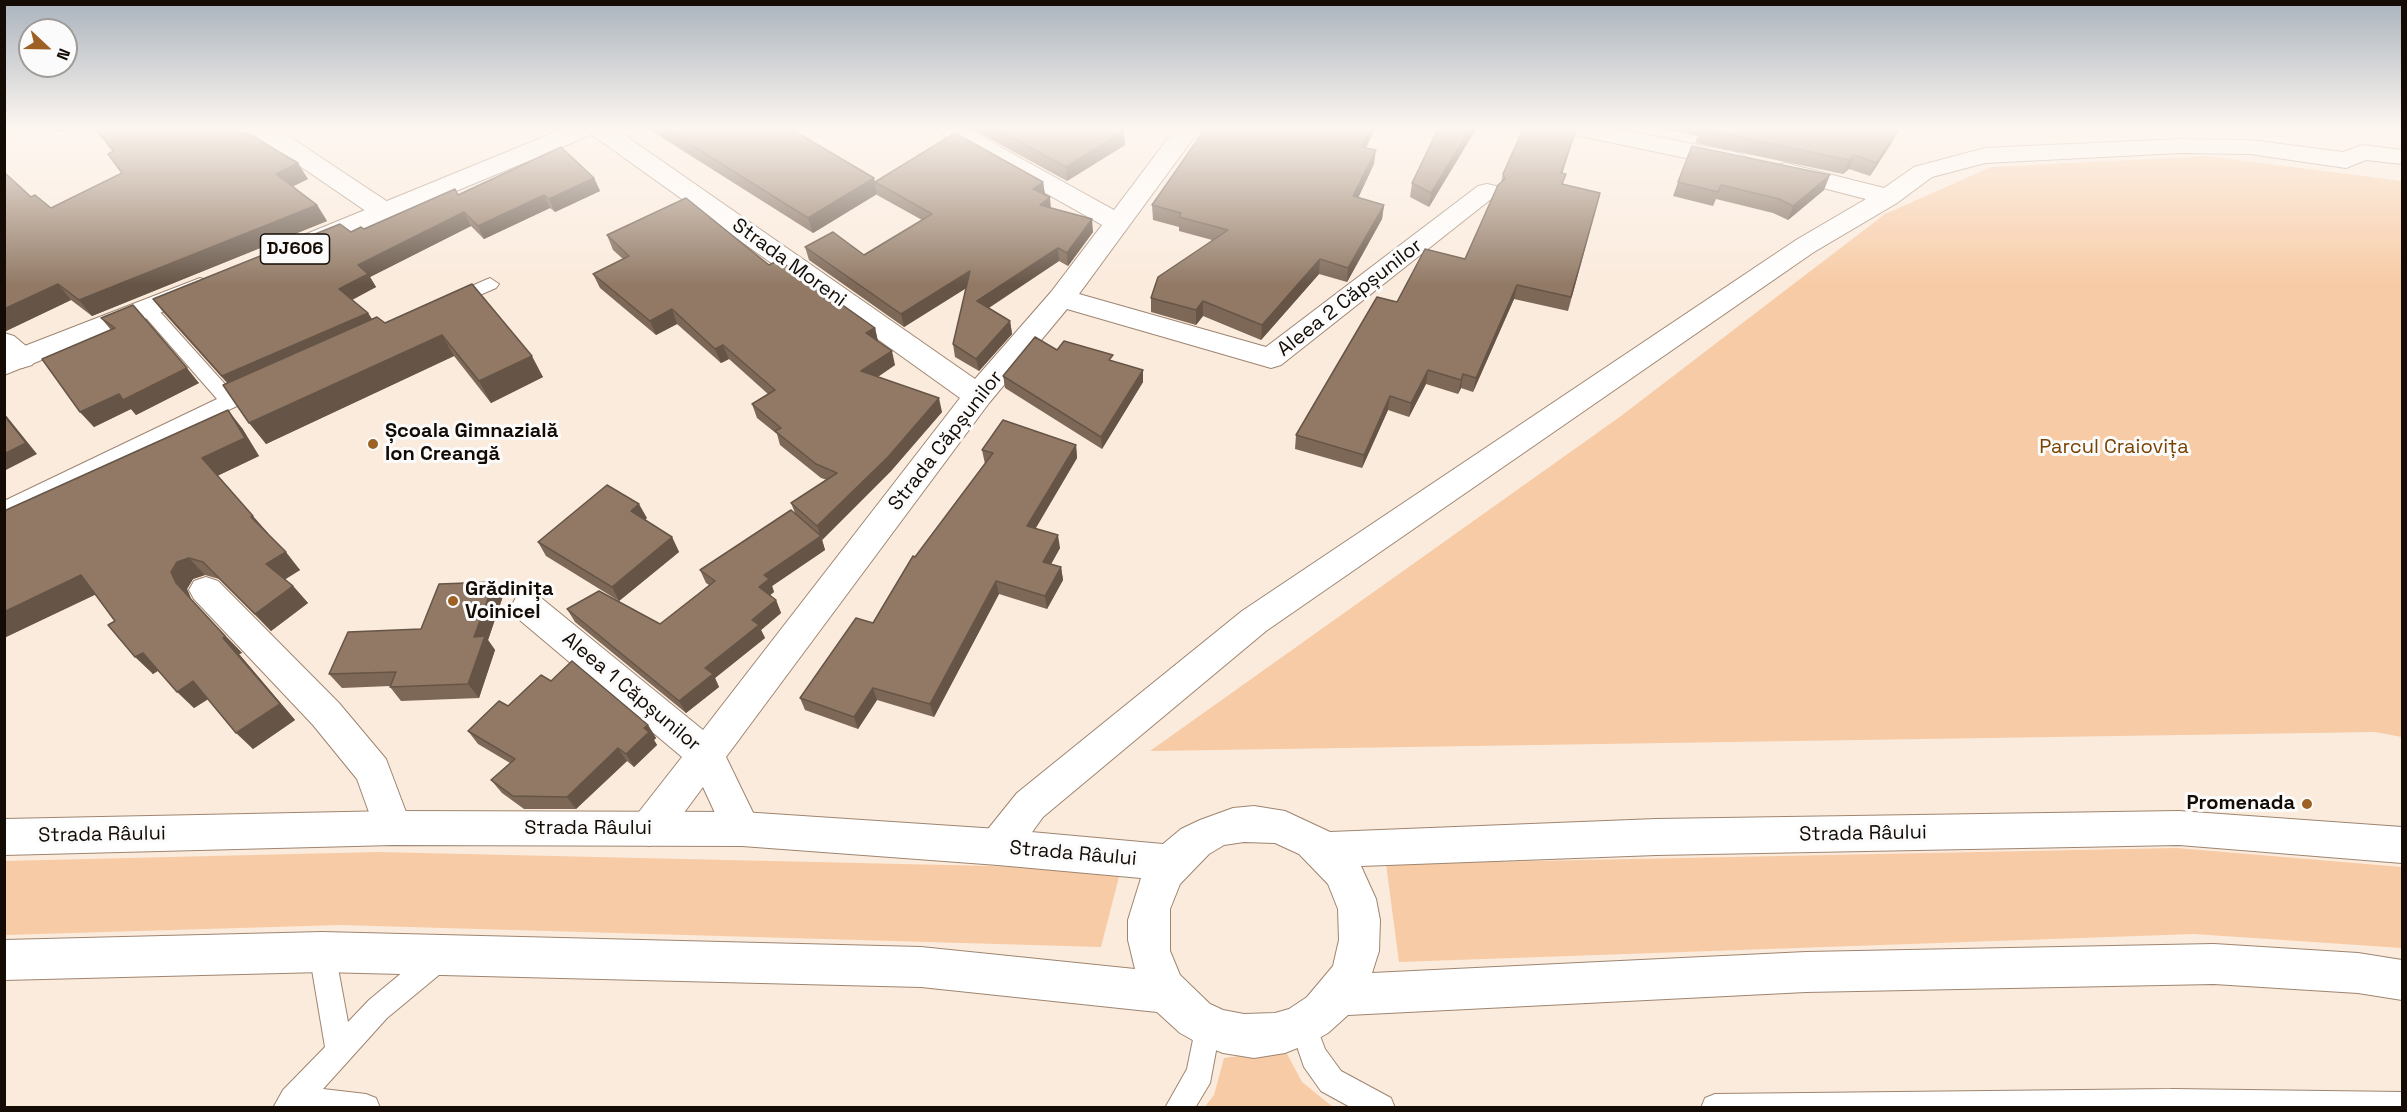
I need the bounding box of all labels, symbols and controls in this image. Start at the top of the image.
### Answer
north arrow [18,18,78,78]
text: N [52,45,75,63]
street label: Strada Moreni [727,214,851,312]
road number: DJ606 [260,234,330,264]
street label: Aleea 2 Căpșunilor [1273,234,1427,362]
street label: Strada Căpșunilor [884,366,1008,516]
place label: Școala Gimnazială Ion Creangă [385,420,558,467]
park label: Parcul Craiovița [2039,436,2189,460]
marker: Școala Gimnazială Ion Creangă [366,437,380,451]
place label: Grădinița Voinicel [465,578,554,625]
marker: Grădinița Voinicel [446,594,460,608]
street label: Aleea 1 Căpșunilor [557,627,705,757]
place label: Promenada [2187,792,2295,816]
marker: Promenada [2300,797,2314,811]
street label: Strada Râului [524,817,652,841]
street label: Strada Râului [1799,821,1927,847]
street label: Strada Râului [38,822,166,848]
street label: Strada Râului [1008,836,1138,872]

